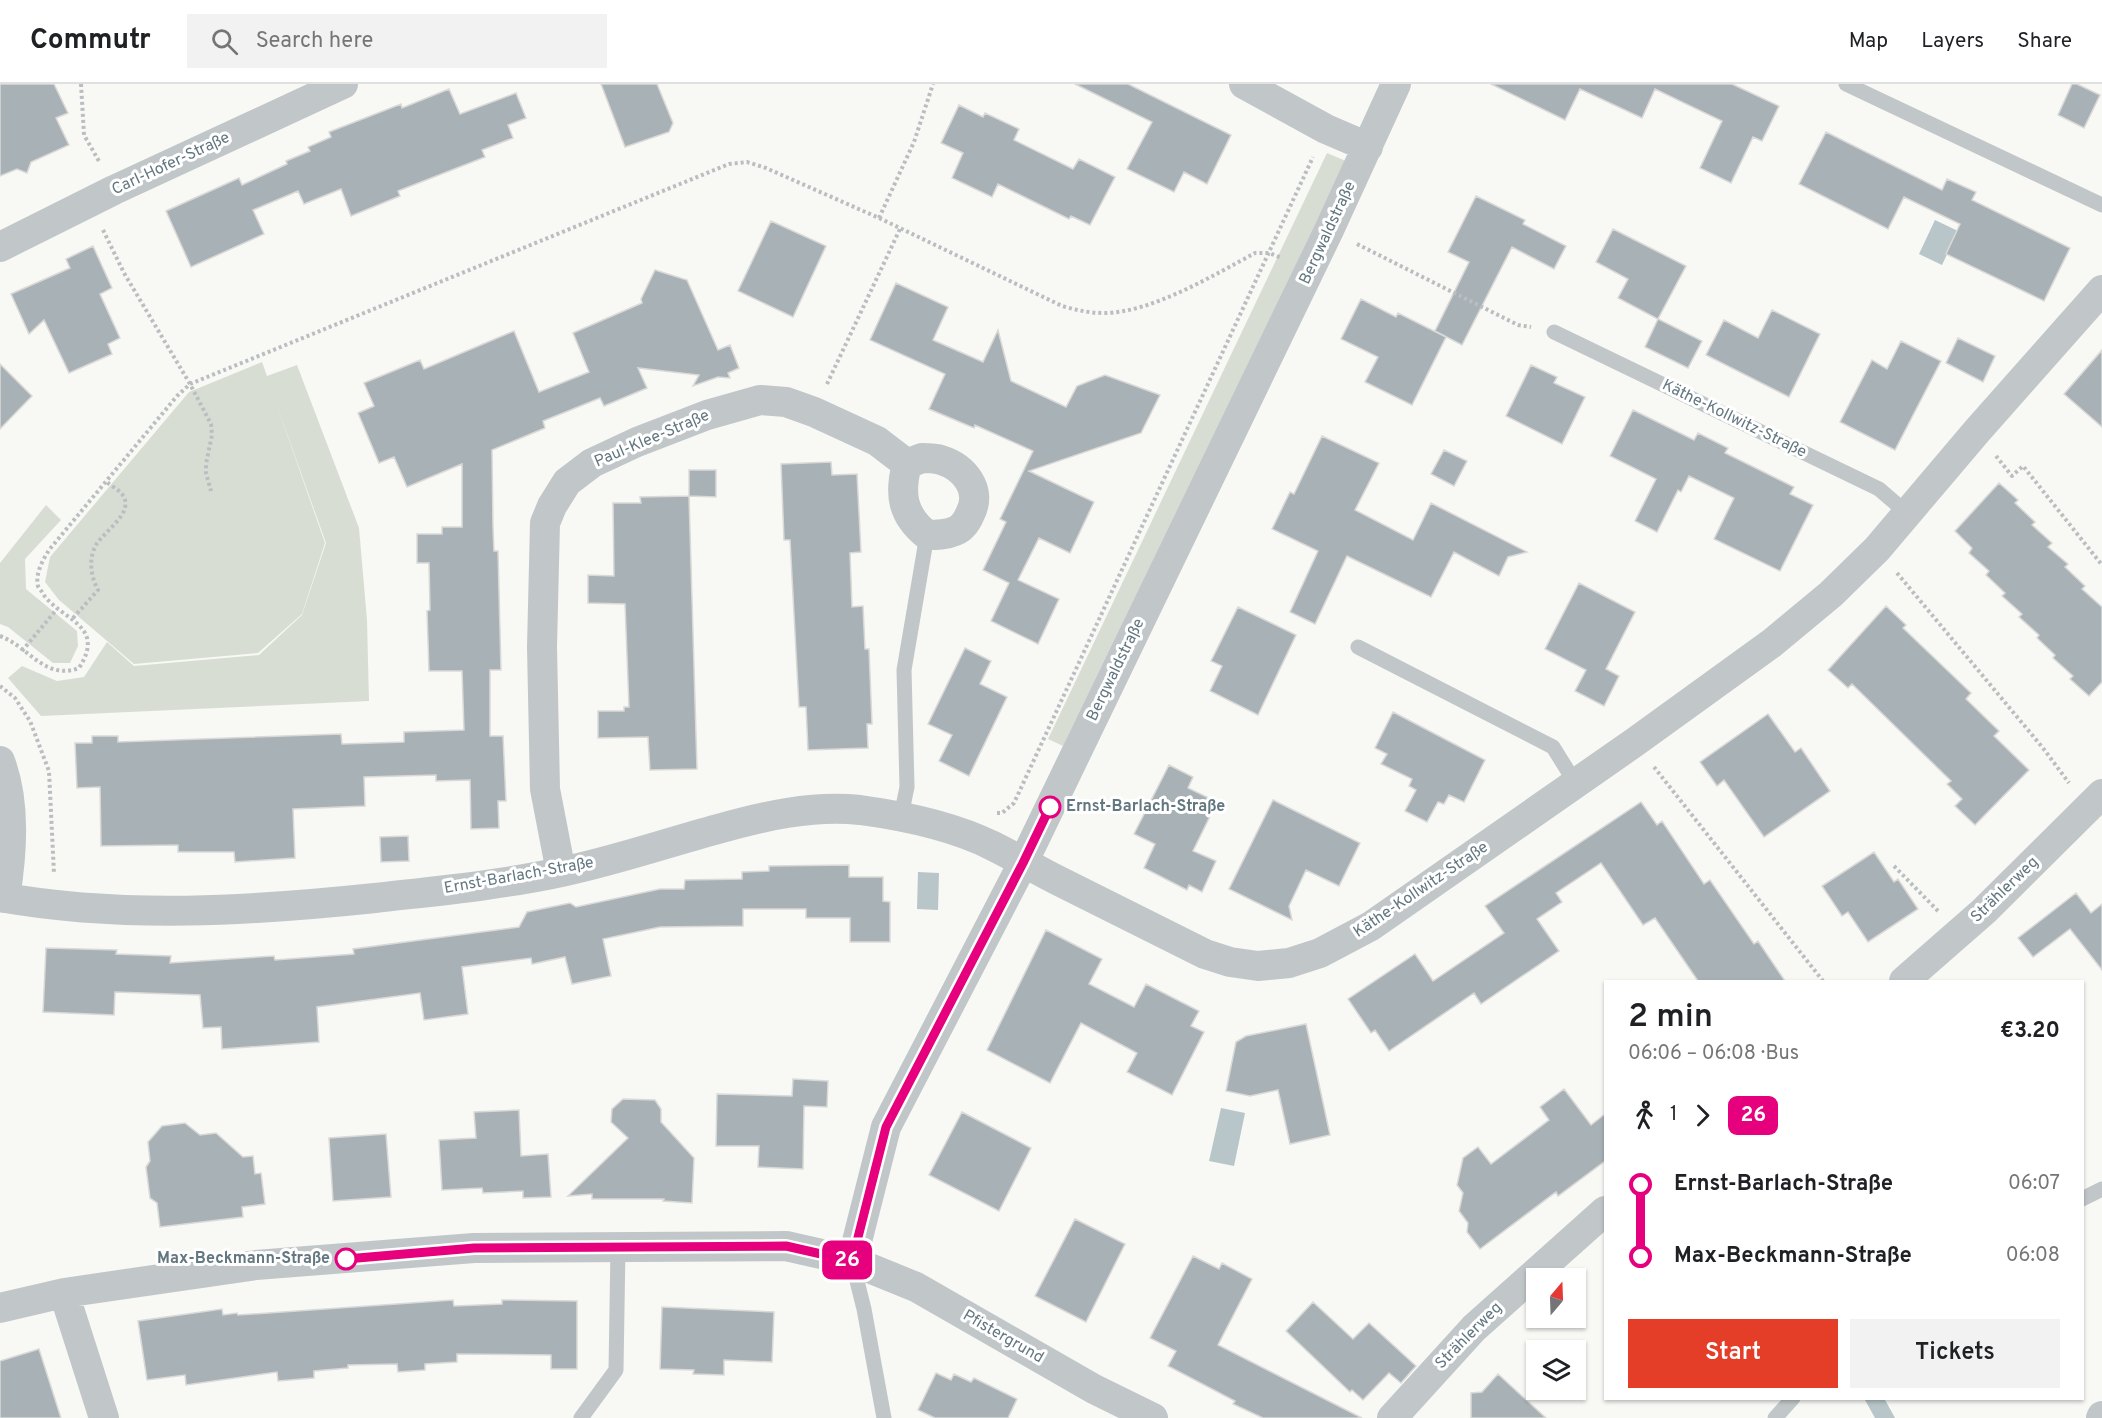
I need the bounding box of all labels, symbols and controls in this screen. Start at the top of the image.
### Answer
search box [187,14,607,68]
text: Commutr [30,23,151,59]
icon: search [208,25,241,58]
text: Search here [256,28,373,55]
text: Map [1849,28,1888,55]
text: Layers [1921,28,1984,55]
text: Share [2017,28,2072,55]
street label: Carl-Hofer-Straße [109,128,233,200]
street label: Bergwaldstraße [1295,178,1361,288]
street label: Käthe-Kollwitz-Straße [1658,375,1810,463]
street label: Paul-Klee-Straße [592,406,712,472]
street label: Bergwaldstraße [1083,615,1149,725]
marker: Ernst-Barlach-Straße [1039,796,1061,818]
place label: Ernst-Barlach-Straße [1066,797,1225,817]
street label: Käthe-Kollwitz-Straße [1350,837,1492,943]
street label: Ernst-Barlach-Straße [443,853,595,899]
street label: Strählerweg [1967,853,2043,927]
text: 2 min [1628,997,1713,1039]
text: €3.20 [2000,1018,2060,1045]
text: 06:06 – 06:08 · Bus [1628,1041,1799,1067]
icon: walk [1628,1099,1661,1132]
icon: forward [1686,1099,1719,1132]
text: 1 [1670,1102,1677,1128]
text: 26 [1740,1102,1766,1129]
text: Ernst-Barlach-Straße [1674,1171,1893,1198]
text: 06:07 [2008,1171,2060,1197]
line badge: 26 [820,1240,874,1280]
text: Max-Beckmann-Straße [1674,1243,1912,1270]
text: 06:08 [2006,1243,2060,1269]
text: 26 [834,1247,860,1274]
marker: Max-Beckmann-Straße [335,1248,357,1270]
place label: Max-Beckmann-Straße [157,1249,330,1269]
north arrow [1526,1268,1586,1328]
map controls [1526,1268,1586,1400]
street label: Strählerweg [1431,1298,1507,1374]
street label: Pfistergrund [959,1306,1047,1368]
button: Start [1628,1319,1838,1388]
button: Tickets [1850,1319,2060,1388]
button: layers [1526,1340,1586,1400]

